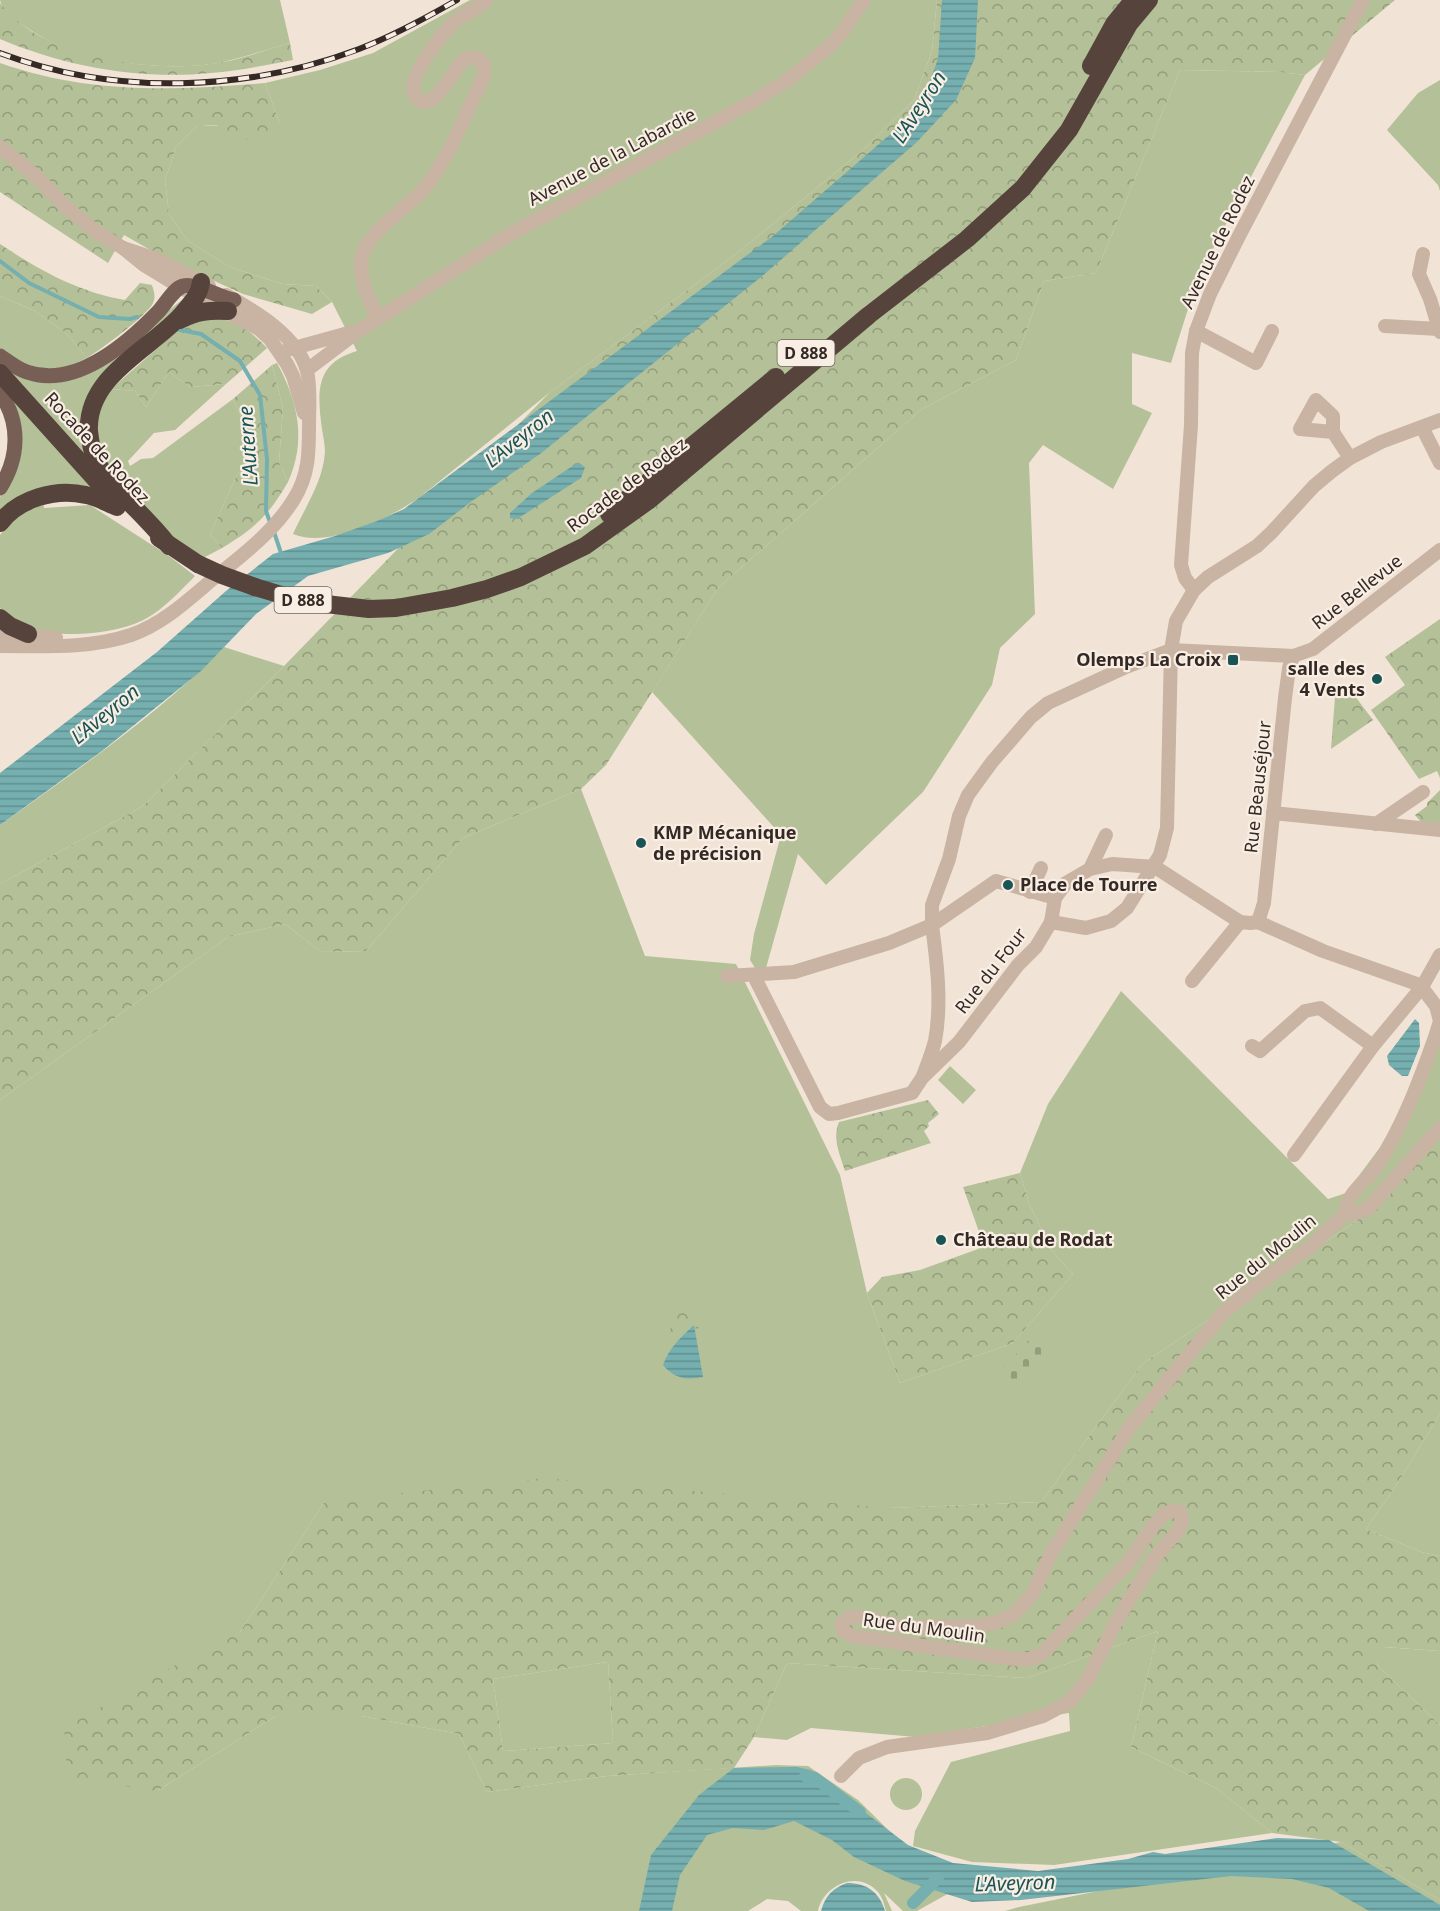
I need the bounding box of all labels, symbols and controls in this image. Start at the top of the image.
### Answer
water label: L'Aveyron [885,65,952,148]
street label: Avenue de la Labardie [523,102,700,211]
street label: Avenue de Rodez [1174,171,1260,312]
road number: D 888 [778,340,834,366]
street label: Rocade de Rodez [40,386,156,508]
water label: L'Aveyron [479,402,559,473]
water label: L'Auterne [231,405,264,487]
street label: Rocade de Rodez [562,431,691,537]
street label: Rue Bellevue [1306,548,1407,634]
road number: D 888 [274,587,332,613]
place label: Olemps La Croix [1076,647,1222,671]
marker: Olemps La Croix [1226,653,1240,667]
place label: salle des 4 Vents [1288,656,1365,701]
marker: salle des 4 Vents [1370,672,1384,686]
water label: L'Aveyron [65,678,145,750]
street label: Rue Beauséjour [1238,719,1276,854]
place label: KMP Mécanique de précision [653,820,796,865]
marker: KMP Mécanique de précision [634,836,648,850]
place label: Place de Tourre [1020,872,1157,896]
marker: Place de Tourre [1001,878,1015,892]
street label: Rue du Four [949,922,1032,1018]
street label: Rue du Moulin [1210,1208,1321,1304]
place label: Château de Rodat [953,1227,1113,1251]
marker: Château de Rodat [934,1233,948,1247]
street label: Rue du Moulin [862,1607,987,1647]
water label: L'Aveyron [974,1868,1056,1897]

